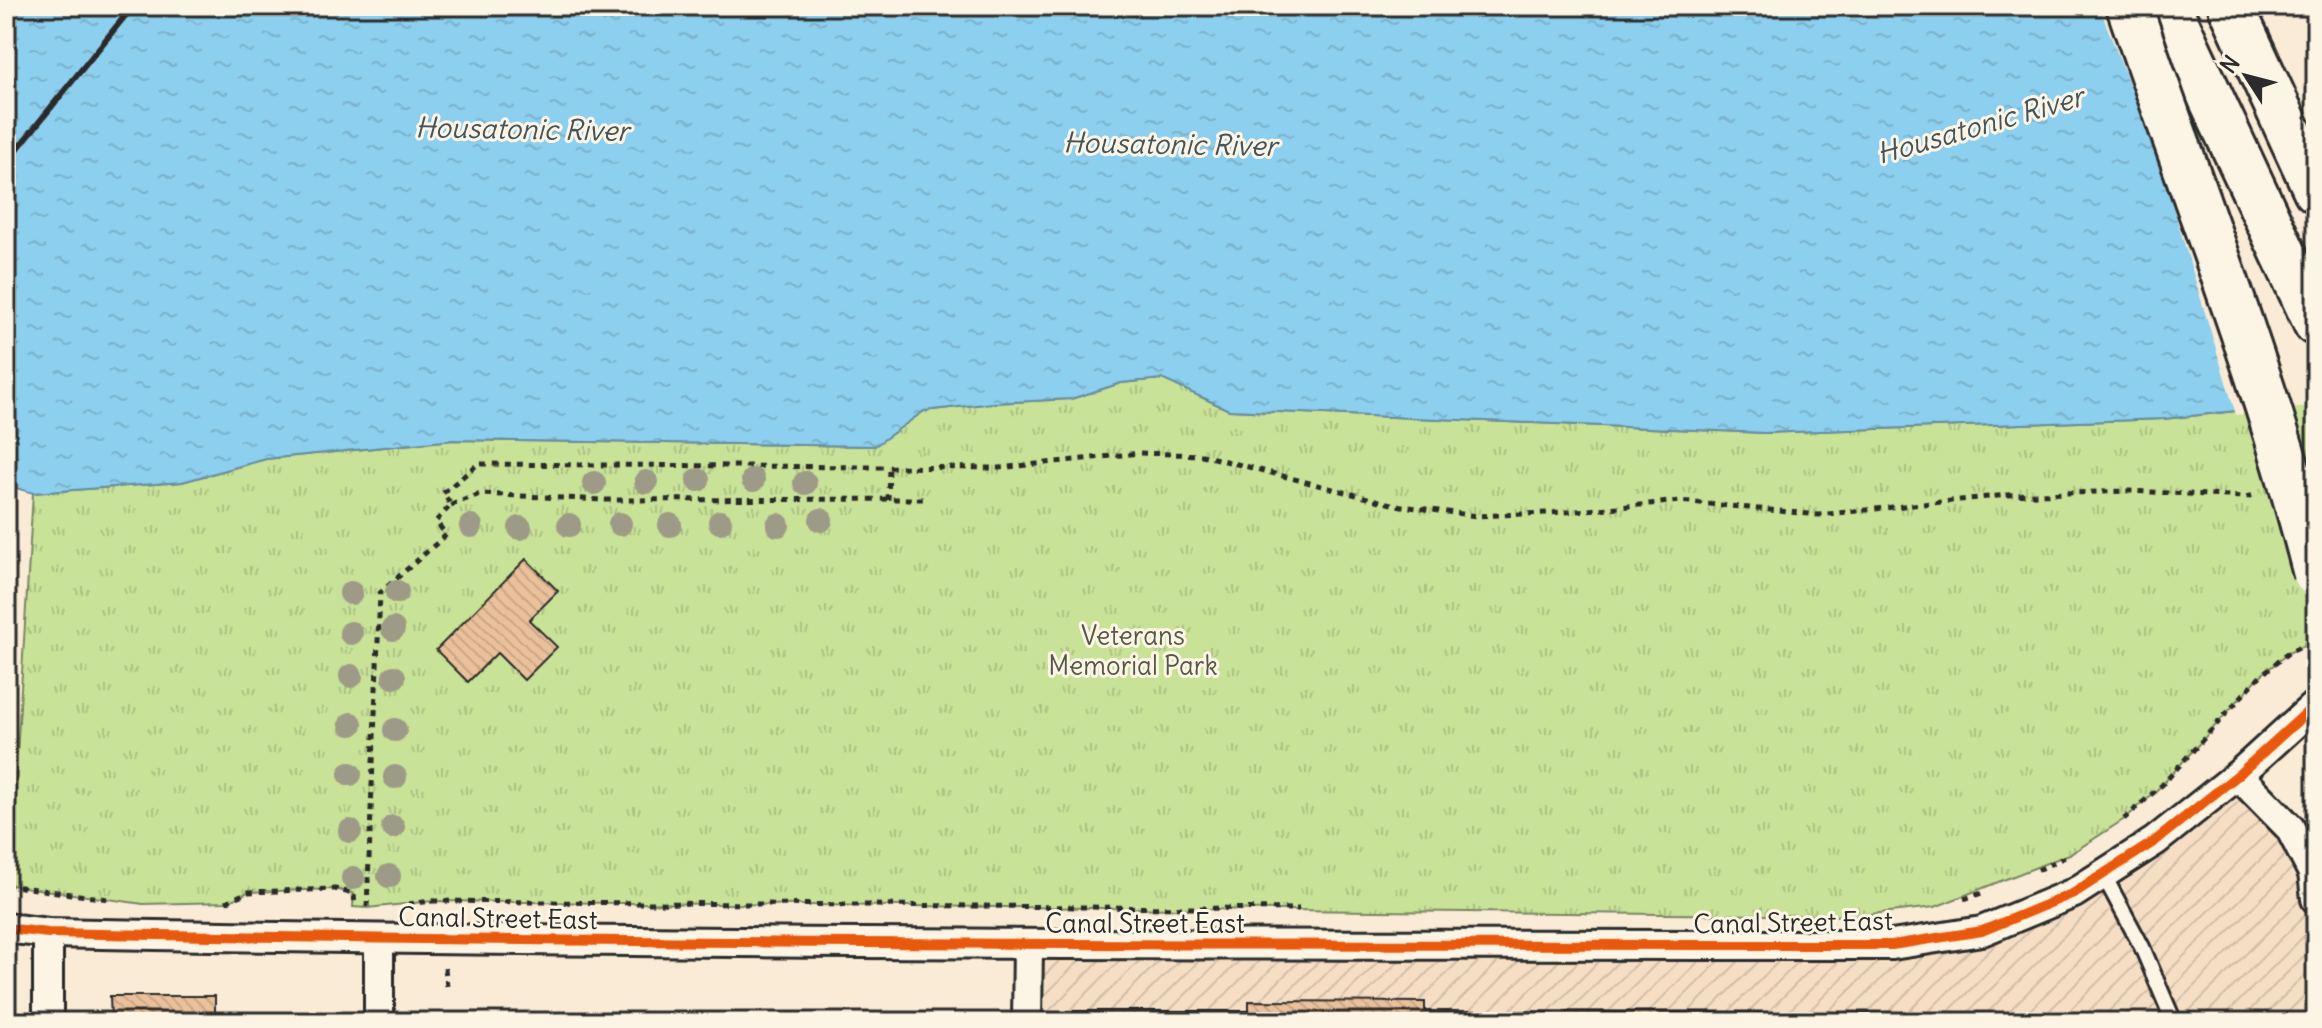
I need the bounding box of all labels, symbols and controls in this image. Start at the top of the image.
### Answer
north arrow [2206,36,2286,116]
text: N [2214,50,2246,79]
water label: Housatonic River [1872,77,2091,172]
water label: Housatonic River [415,109,633,149]
water label: Housatonic River [1063,124,1281,164]
park label: Veterans Memorial Park [1048,619,1218,682]
street label: Canal Street East [398,900,598,936]
street label: Canal Street East [1693,904,1893,940]
street label: Canal Street East [1045,907,1245,940]

